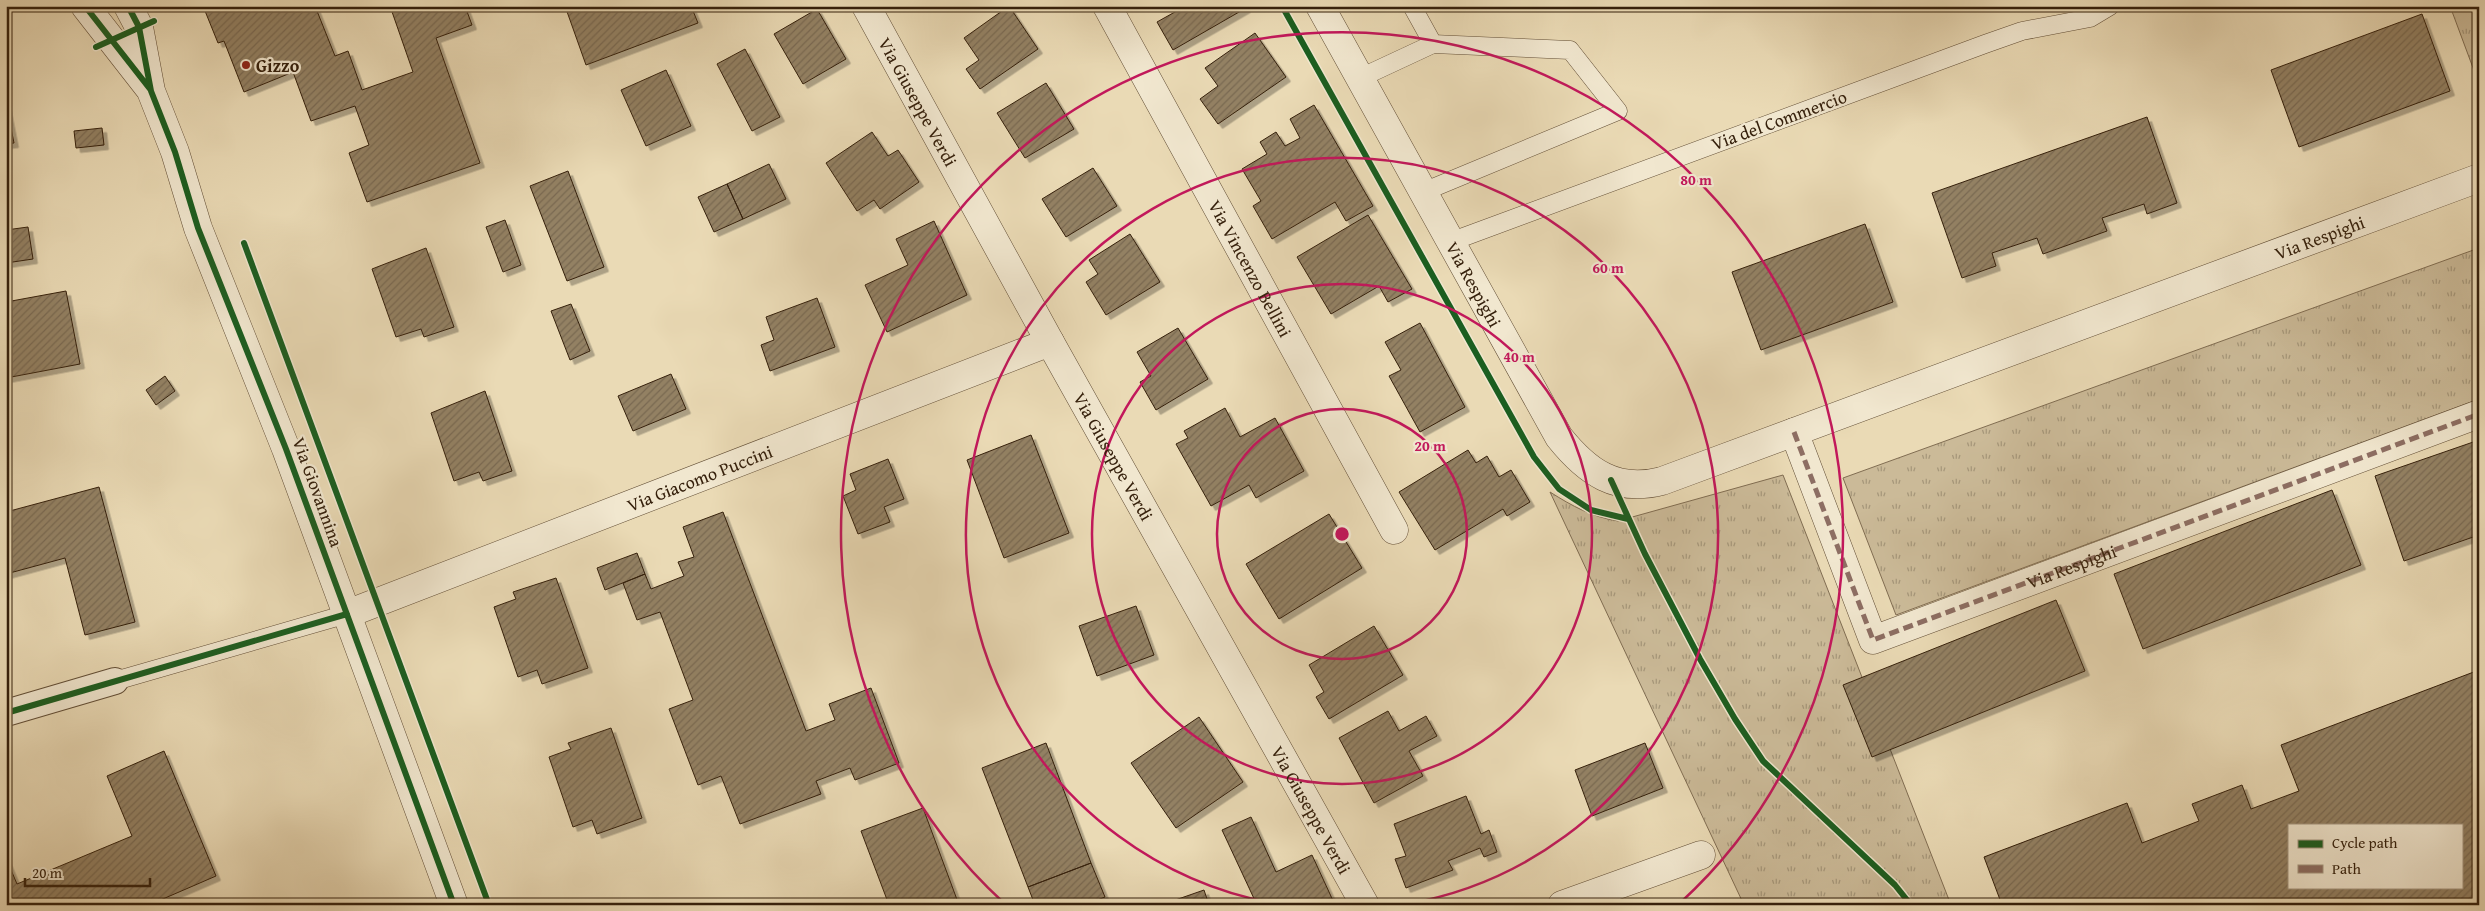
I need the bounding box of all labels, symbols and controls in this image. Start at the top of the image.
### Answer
street label: Via Giuseppe Verdi [872,32,965,171]
place label: Gizzo [256,52,300,79]
marker: Gizzo [240,59,252,71]
street label: Via del Commercio [1707,83,1851,157]
text: 80 m [1680,169,1712,190]
street label: Via Vincenzo Bellini [1202,195,1299,342]
street label: Via Respighi [2271,208,2368,266]
street label: Via Respighi [1440,236,1509,332]
text: 60 m [1592,257,1624,278]
text: 40 m [1503,346,1535,367]
street label: Via Giuseppe Verdi [1067,387,1161,525]
street label: Via Giovannina [286,433,350,551]
text: 20 m [1414,435,1446,456]
street label: Via Giacomo Puccini [623,437,776,518]
centre of rings [1333,525,1351,543]
street label: Via Respighi [2022,537,2120,595]
street label: Via Giuseppe Verdi [1265,741,1358,879]
legend [2288,824,2462,888]
text: Cycle path [2332,832,2398,853]
scale bar [25,856,150,888]
text: Path [2332,858,2361,879]
text: 20 m [32,862,63,883]

